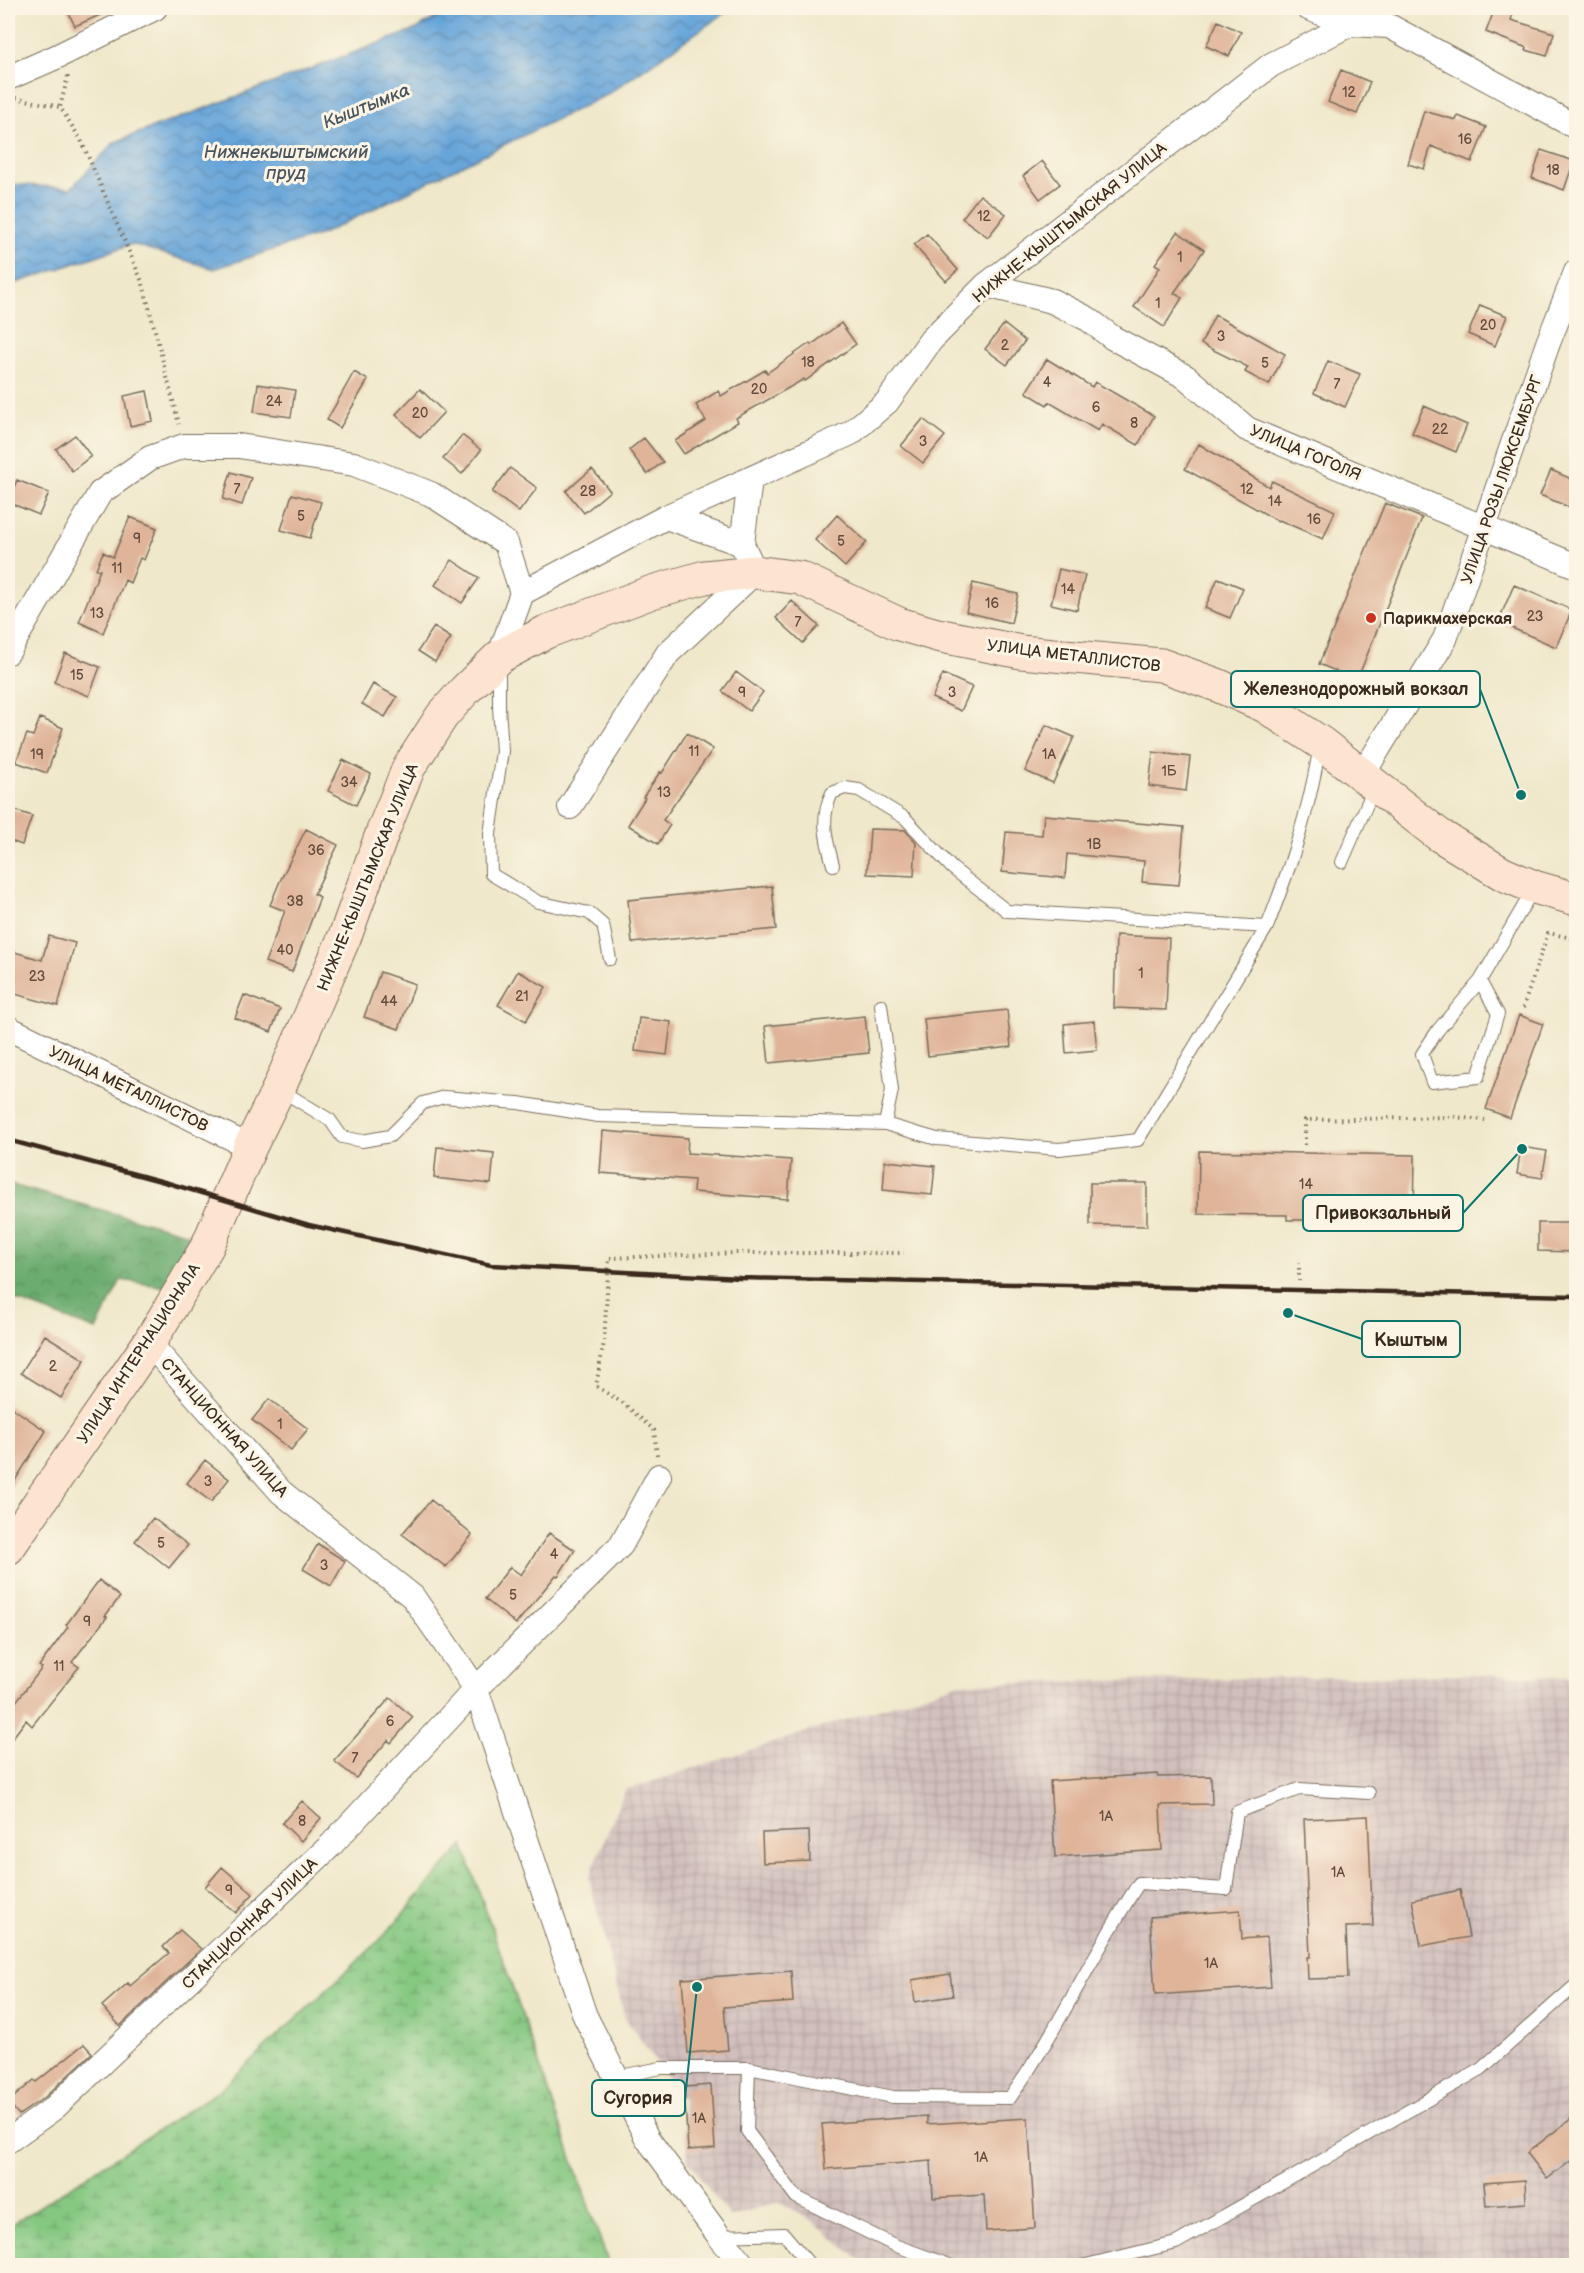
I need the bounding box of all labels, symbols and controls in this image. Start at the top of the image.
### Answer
water label: Кыштымка [320,80,413,133]
house number: 12 [1342,84,1357,101]
house number: 16 [1458,131,1472,148]
street label: НИЖНЕ-КЫШТЫМСКАЯ УЛИЦА [969,139,1171,307]
water label: Нижнекыштымский пруд [204,142,368,184]
house number: 18 [1546,162,1560,179]
house number: 12 [977,208,992,225]
house number: 1 [1177,249,1183,266]
house number: 1 [1155,295,1161,312]
house number: 20 [1480,317,1496,334]
house number: 3 [1217,328,1225,345]
house number: 2 [1001,337,1010,354]
house number: 18 [801,354,815,371]
house number: 5 [1261,355,1269,372]
street label: УЛИЦА РОЗЫ ЛЮКСЕМБУРГ [1458,372,1547,586]
house number: 4 [1043,374,1052,391]
house number: 7 [1334,376,1341,393]
house number: 20 [751,381,767,398]
house number: 24 [266,393,283,410]
house number: 6 [1092,399,1101,416]
house number: 20 [412,405,428,422]
house number: 8 [1130,415,1138,432]
street label: УЛИЦА ГОГОЛЯ [1247,421,1364,485]
house number: 22 [1432,421,1449,438]
house number: 3 [919,433,927,450]
house number: 7 [234,481,241,498]
house number: 12 [1240,481,1255,498]
house number: 28 [580,483,596,500]
house number: 14 [1268,493,1282,510]
house number: 5 [297,508,305,525]
house number: 16 [1307,511,1321,528]
house number: 9 [133,530,141,547]
house number: 5 [837,533,845,550]
house number: 11 [112,560,122,577]
house number: 14 [1061,581,1075,598]
house number: 16 [985,595,999,612]
house number: 13 [90,605,104,622]
house number: 23 [1527,608,1543,625]
place label: Парикмахерская [1383,610,1512,629]
marker: Парикмахерская [1364,611,1378,625]
house number: 7 [795,614,802,631]
street label: УЛИЦА МЕТАЛЛИСТОВ [986,636,1162,677]
house number: 15 [70,667,84,684]
callout: Железнодорожный вокзал [1231,671,1480,707]
text: Железнодорожный вокзал [1244,679,1468,700]
house number: 9 [738,684,746,701]
house number: 3 [948,684,956,701]
house number: 11 [689,743,699,760]
house number: 19 [30,746,44,763]
house number: 1А [1042,746,1056,763]
street label: НИЖНЕ-КЫШТЫМСКАЯ УЛИЦА [314,761,423,994]
house number: 1Б [1161,763,1177,780]
house number: 34 [340,774,358,791]
house number: 13 [657,784,671,801]
house number: 1В [1087,836,1101,853]
house number: 36 [307,842,325,859]
house number: 38 [287,893,303,910]
house number: 40 [277,942,293,959]
house number: 1 [1138,965,1144,982]
house number: 23 [29,968,45,985]
house number: 21 [515,988,529,1005]
house number: 44 [380,993,398,1010]
street label: УЛИЦА МЕТАЛЛИСТОВ [46,1043,211,1136]
house number: 14 [1299,1176,1313,1193]
callout: Привокзальный [1303,1195,1463,1231]
text: Привокзальный [1315,1203,1451,1224]
street label: УЛИЦА ИНТЕРНАЦИОНАЛА [74,1260,205,1447]
callout: Кыштым [1362,1321,1460,1357]
text: Кыштым [1374,1330,1448,1351]
street label: СТАНЦИОННАЯ УЛИЦА [156,1355,292,1502]
house number: 2 [49,1358,58,1375]
house number: 1 [277,1416,283,1433]
house number: 3 [204,1473,212,1490]
house number: 5 [157,1535,165,1552]
house number: 4 [550,1546,559,1563]
house number: 3 [320,1557,328,1574]
house number: 5 [509,1587,517,1604]
house number: 9 [83,1613,91,1630]
house number: 11 [54,1658,64,1675]
house number: 6 [386,1713,395,1730]
house number: 7 [352,1750,359,1767]
house number: 1А [1099,1808,1113,1825]
house number: 8 [298,1813,306,1830]
street label: СТАНЦИОННАЯ УЛИЦА [178,1854,322,1994]
house number: 1А [1331,1864,1345,1881]
house number: 9 [225,1882,233,1899]
house number: 1А [1204,1955,1218,1972]
callout: Сугория [592,2080,685,2116]
text: Сугория [603,2088,673,2109]
house number: 1А [692,2110,706,2127]
house number: 1А [974,2149,988,2166]

